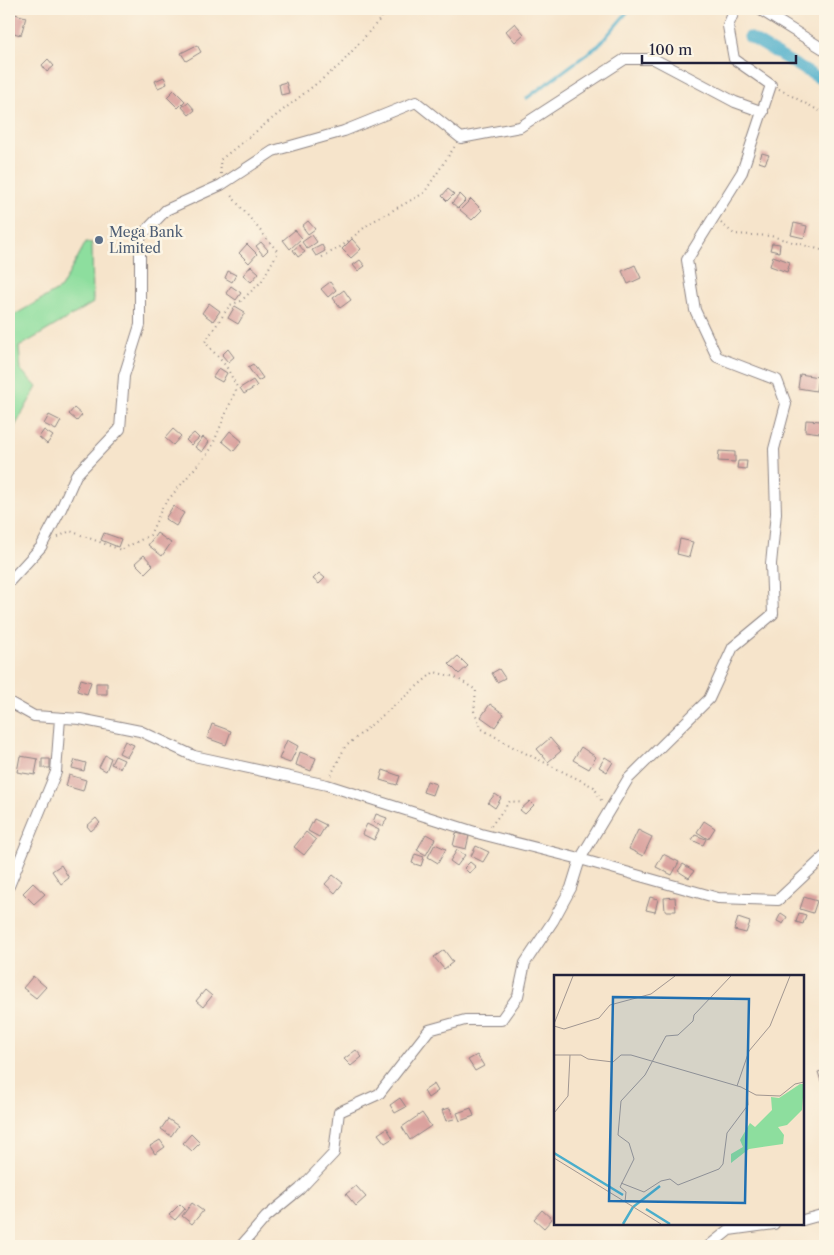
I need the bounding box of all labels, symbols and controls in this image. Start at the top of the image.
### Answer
scale bar [642,32,795,64]
text: 100 m [649,40,692,59]
place label: Mega Bank Limited [109,223,184,257]
marker: Mega Bank Limited [93,234,105,246]
inset map [554,975,804,1225]

